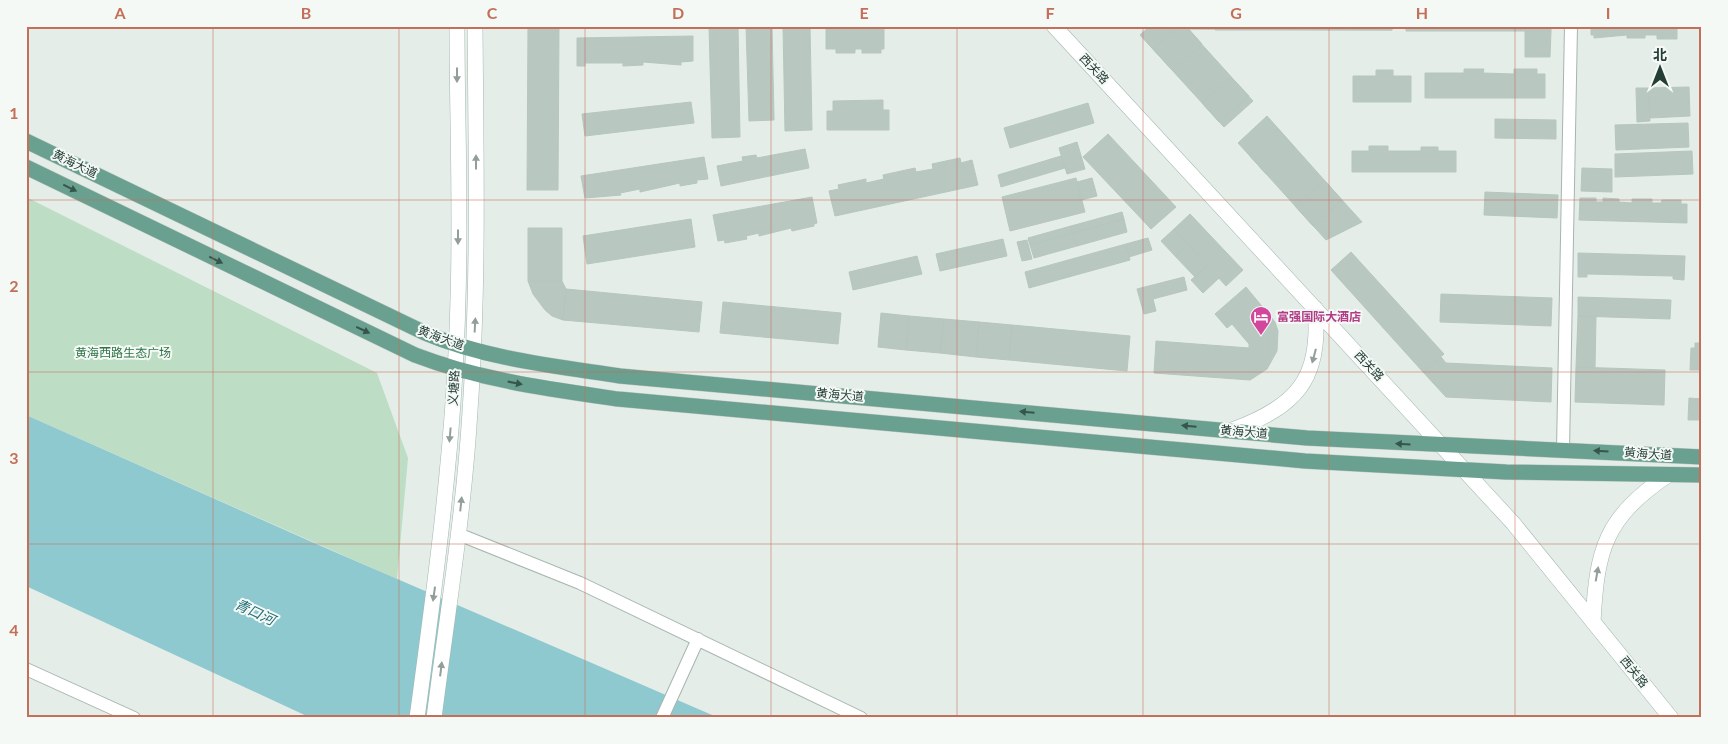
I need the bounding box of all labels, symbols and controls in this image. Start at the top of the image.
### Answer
text: A [113,3,126,22]
text: B [301,3,311,22]
text: C [487,3,498,22]
text: D [672,3,684,22]
text: E [859,3,869,22]
text: F [1045,3,1055,22]
text: G [1230,3,1242,22]
text: H [1416,3,1428,22]
text: I [1606,3,1610,22]
north arrow [1636,42,1686,92]
text: 北 [1653,46,1667,63]
street label: 西关路 [1077,50,1112,87]
one-way arrow [453,67,461,83]
text: 1 [9,103,19,122]
street label: 黄海大道 [50,146,100,181]
one-way arrow [472,154,480,170]
one-way arrow [63,185,77,193]
one-way arrow [454,230,462,246]
one-way arrow [209,256,223,264]
text: 2 [9,276,19,295]
hotel icon: 富强国际大酒店 [1249,305,1273,336]
place label: 富强国际大酒店 [1277,309,1361,324]
one-way arrow [471,317,479,333]
street label: 黄海大道 [416,322,466,353]
one-way arrow [356,326,370,334]
park label: 黄海西路生态广场 [75,345,171,360]
street label: 西关路 [1352,347,1387,384]
one-way arrow [1310,349,1318,364]
street label: 义塘路 [445,370,462,406]
one-way arrow [508,379,523,387]
street label: 黄海大道 [815,385,865,404]
one-way arrow [1019,408,1035,416]
one-way arrow [1181,422,1197,430]
street label: 黄海大道 [1219,422,1269,441]
one-way arrow [446,427,454,443]
one-way arrow [1395,439,1411,447]
street label: 黄海大道 [1624,444,1673,463]
one-way arrow [1592,447,1608,455]
text: 3 [9,448,19,467]
one-way arrow [457,496,465,512]
one-way arrow [1593,565,1601,581]
one-way arrow [429,587,437,603]
water label: 青口河 [233,595,281,629]
text: 4 [9,620,19,639]
street label: 西关路 [1617,653,1652,690]
one-way arrow [437,661,445,677]

